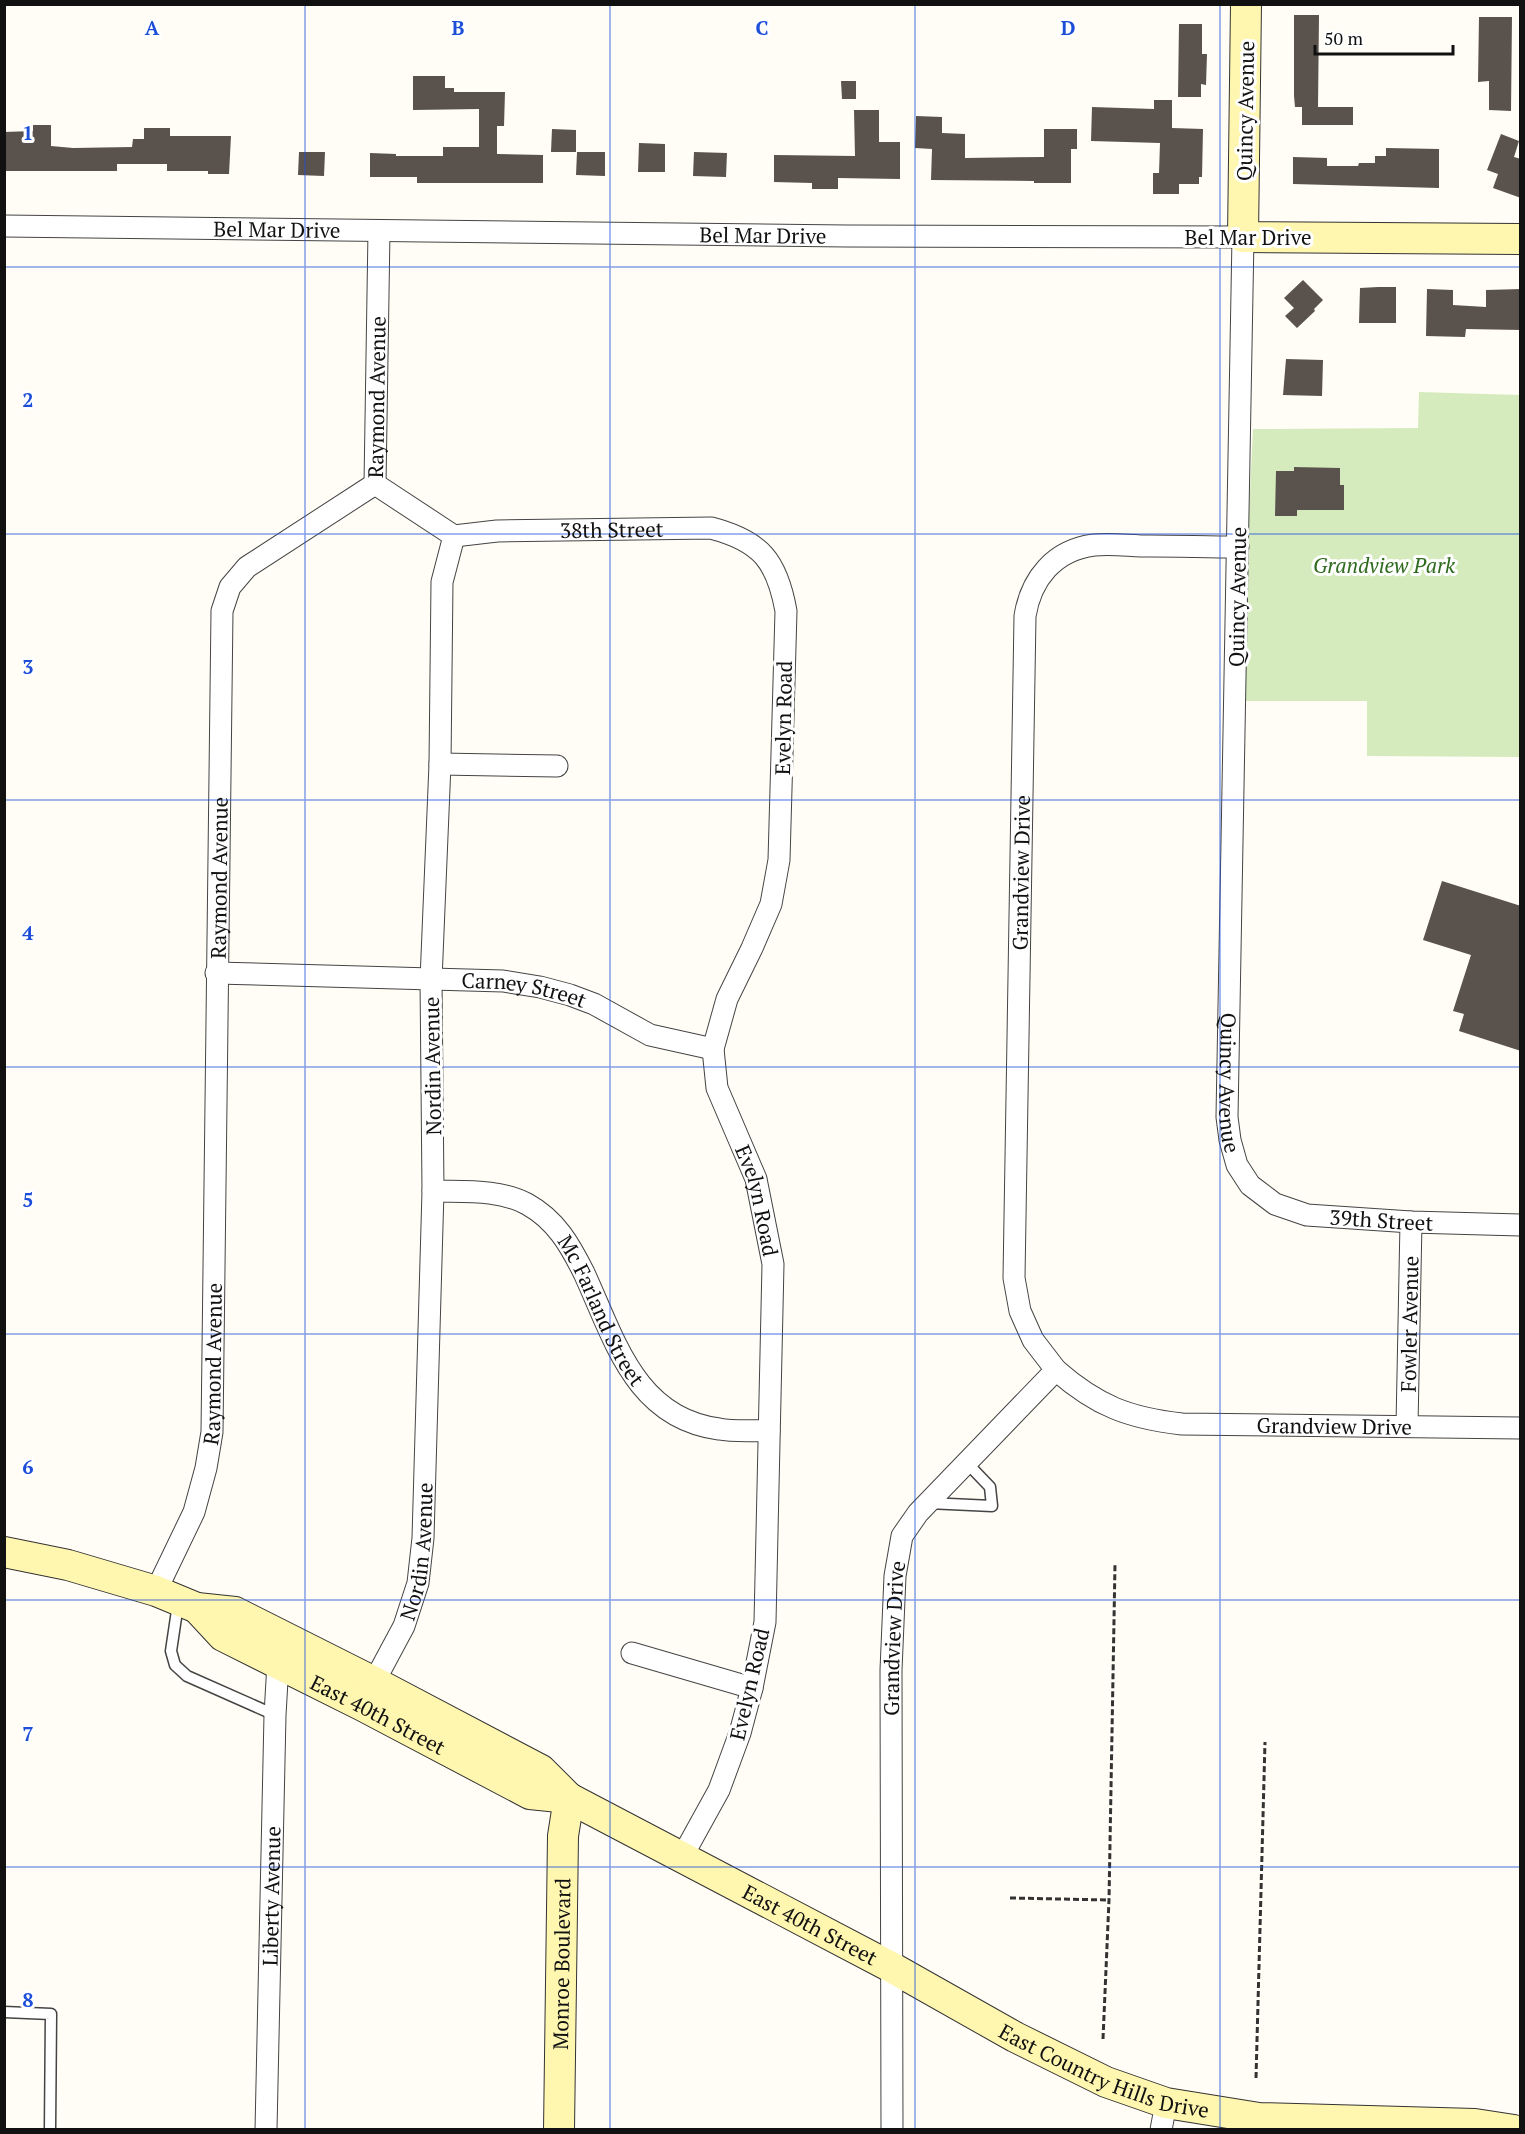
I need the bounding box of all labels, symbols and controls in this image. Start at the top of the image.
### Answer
text: A [145,14,160,41]
text: B [452,14,465,41]
text: C [755,14,769,41]
text: D [1061,14,1075,41]
scale bar [1315,18,1453,56]
text: 50 m [1324,26,1364,50]
street label: Quincy Avenue [1230,41,1260,181]
text: 1 [22,119,34,146]
street label: Bel Mar Drive [213,214,341,244]
street label: Bel Mar Drive [699,220,827,250]
street label: Bel Mar Drive [1185,223,1311,251]
street label: Raymond Avenue [361,316,392,478]
text: 2 [22,386,34,413]
street label: 38th Street [560,515,664,544]
street label: Quincy Avenue [1222,527,1252,667]
park label: Grandview Park [1313,551,1456,579]
text: 3 [22,653,34,680]
street label: Evelyn Road [768,660,798,775]
street label: Grandview Drive [1005,795,1036,951]
street label: Raymond Avenue [204,797,234,959]
text: 4 [22,919,34,946]
street label: Carney Street [461,966,591,1014]
street label: Nordin Avenue [417,996,447,1136]
street label: Quincy Avenue [1213,1012,1247,1156]
street label: Evelyn Road [729,1140,785,1259]
text: 5 [22,1186,34,1213]
street label: 39th Street [1329,1203,1434,1237]
street label: Mc Farland Street [552,1229,651,1392]
street label: Fowler Avenue [1394,1255,1424,1393]
street label: Raymond Avenue [196,1283,228,1447]
street label: Grandview Drive [1256,1411,1412,1441]
text: 6 [22,1453,34,1480]
street label: Nordin Avenue [393,1482,439,1624]
street label: Grandview Drive [877,1558,911,1716]
street label: Evelyn Road [722,1625,776,1743]
street label: East 40th Street [306,1668,451,1761]
text: 7 [22,1720,34,1747]
street label: Liberty Avenue [256,1826,287,1966]
street label: Monroe Boulevard [546,1878,576,2050]
street label: East 40th Street [738,1878,883,1972]
text: 8 [22,1986,34,2013]
street label: East Country Hills Drive [994,2017,1211,2124]

